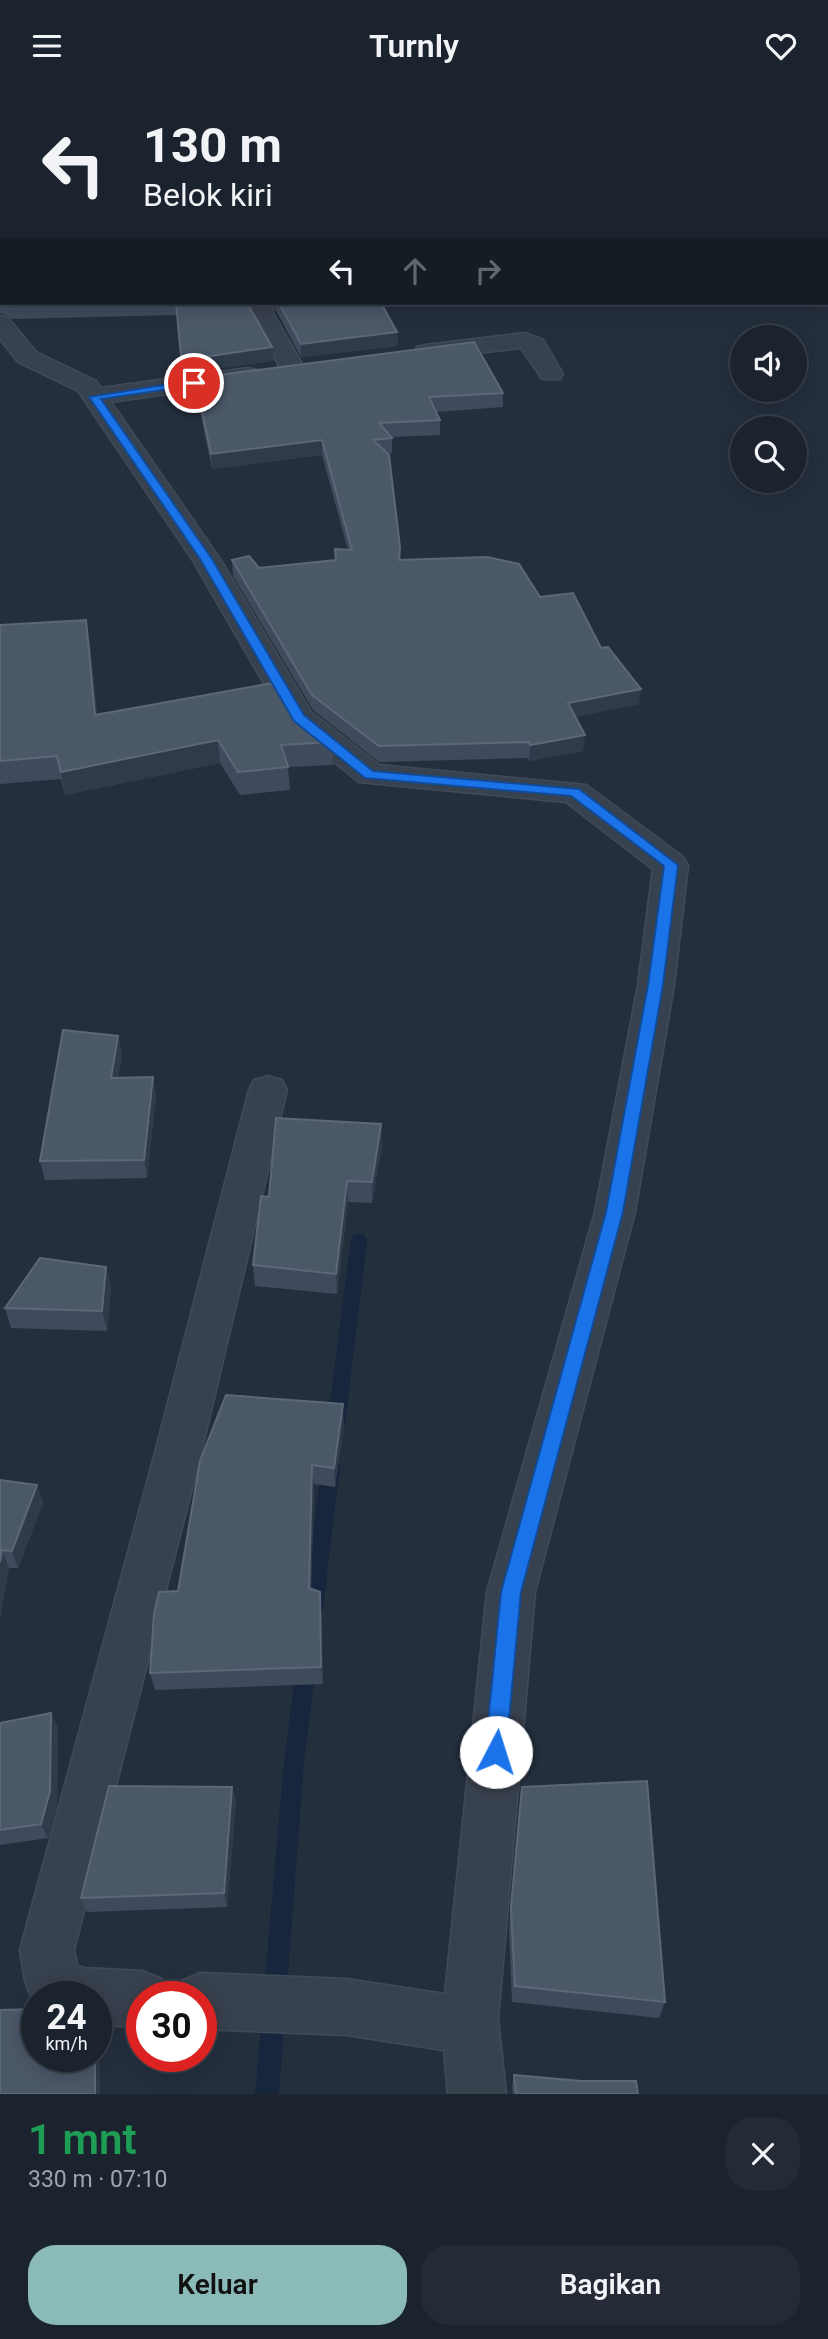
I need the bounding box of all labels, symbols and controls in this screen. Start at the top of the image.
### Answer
icon: menu [28,27,66,65]
text: Turnly [369,27,459,65]
icon: heart [762,27,800,65]
text: 130 m [143,117,282,174]
icon: left [28,119,119,210]
text: Belok kiri [143,176,273,214]
icon: left [323,252,361,290]
icon: ahead [396,252,434,290]
icon: right [469,252,507,290]
map controls [730,325,807,493]
button: sound [730,325,807,402]
pin [164,353,224,413]
icon: arrive [175,364,213,402]
button: search [730,416,807,493]
position arrow [459,1715,533,1789]
speed limit sign: 30 [126,1981,217,2072]
text: 24 [46,1997,87,2038]
text: km/h [45,2033,88,2054]
text: 1 mnt [28,2115,137,2164]
button: close [726,2117,800,2191]
text: 330 m · 07:10 [28,2166,167,2193]
button: Keluar [28,2245,407,2325]
button: Bagikan [421,2245,800,2325]

